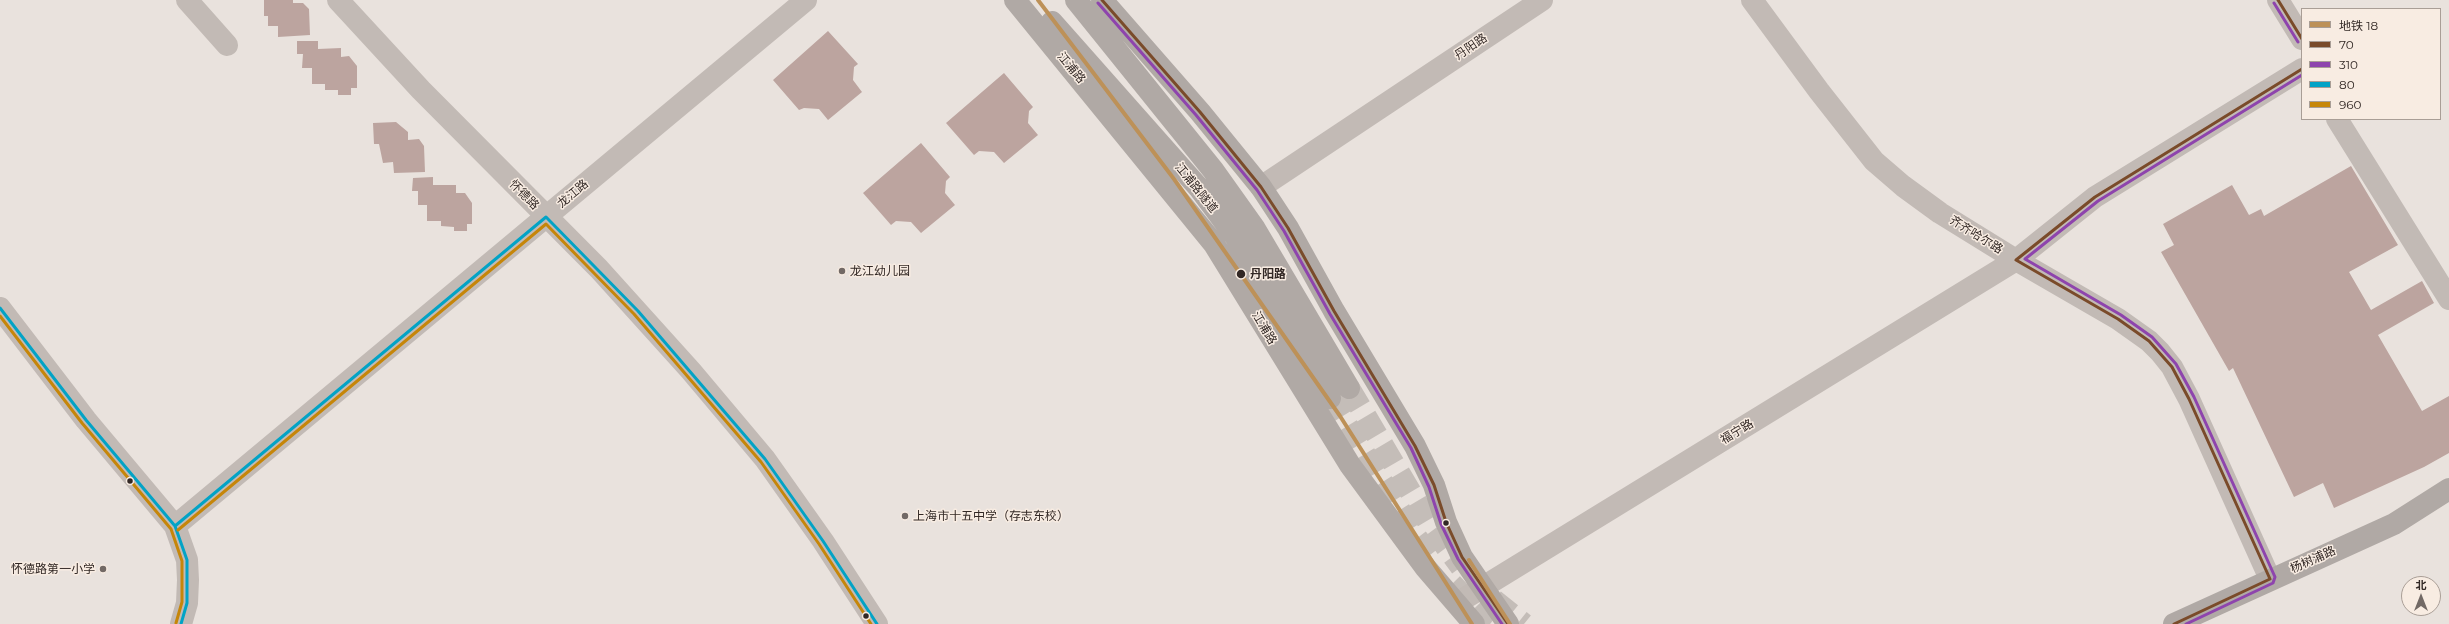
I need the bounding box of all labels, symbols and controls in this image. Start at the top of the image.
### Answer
legend [2301,8,2441,120]
text: 地铁 18 [2339,18,2378,33]
street label: 丹阳路 [1452,31,1490,63]
text: 70 [2339,37,2354,52]
street label: 江浦路 [1054,50,1088,86]
text: 310 [2339,57,2358,72]
text: 80 [2339,77,2355,92]
text: 960 [2339,97,2362,112]
street label: 江浦路隧道 [1172,160,1220,216]
street label: 怀德路 [506,177,542,213]
street label: 龙江路 [555,177,591,211]
street label: 齐齐哈尔路 [1947,213,2005,257]
place label: 龙江幼儿园 [850,264,910,278]
marker: 龙江幼儿园 [837,266,847,276]
place label: 丹阳路 [1250,267,1286,281]
marker: 丹阳路 [1235,268,1247,280]
street label: 江浦路 [1249,309,1279,347]
street label: 福宁路 [1718,417,1756,447]
unlabelled marker [125,476,135,486]
place label: 上海市十五中学（存志东校） [913,509,1069,523]
marker: 上海市十五中学（存志东校） [900,511,910,521]
unlabelled marker [1441,518,1451,528]
street label: 杨树浦路 [2288,544,2338,576]
place label: 怀德路第一小学 [11,562,95,576]
marker: 怀德路第一小学 [98,564,108,574]
north arrow [2401,576,2441,616]
text: 北 [2416,578,2427,592]
unlabelled marker [861,611,871,621]

